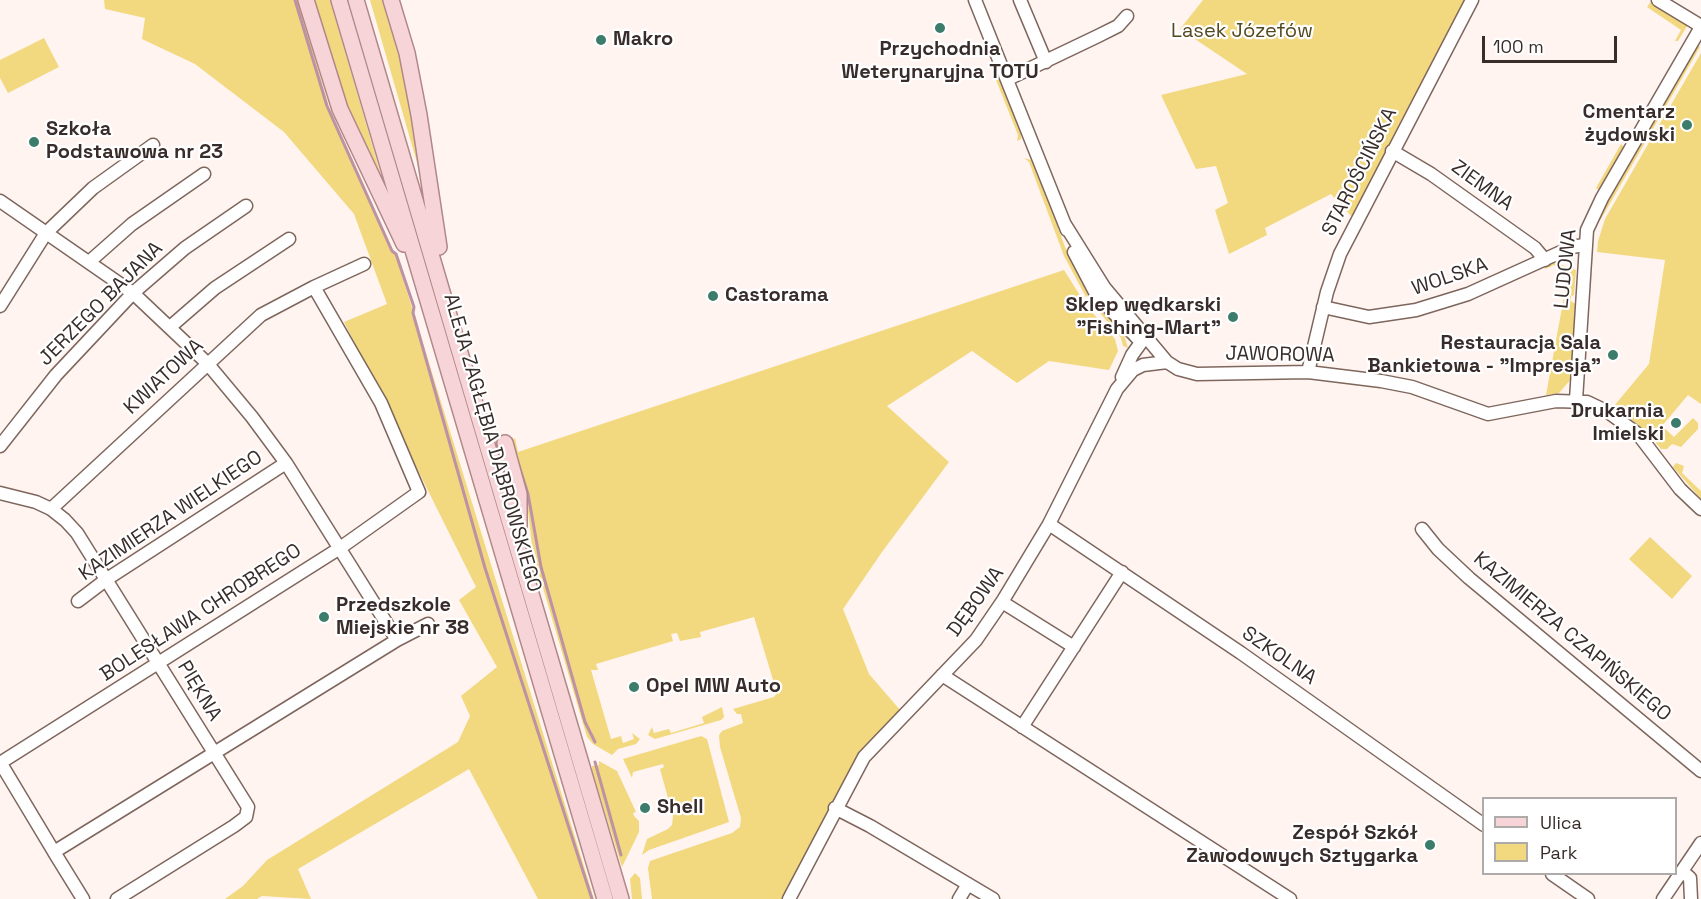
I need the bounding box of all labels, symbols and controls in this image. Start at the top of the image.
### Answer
park label: Lasek Józefów [1171,20,1313,44]
marker: Przychodnia Weterynaryjna TOTU [933,21,947,35]
scale bar [1485,24,1620,62]
place label: Makro [613,28,673,52]
marker: Makro [594,33,608,47]
text: 100 m [1493,35,1544,58]
place label: Przychodnia Weterynaryjna TOTU [841,38,1039,85]
place label: Cmentarz żydowski [1583,101,1675,148]
street label: STAROŚCIŃSKA [1317,104,1403,240]
place label: Szkoła Podstawowa nr 23 [46,118,223,165]
marker: Cmentarz żydowski [1680,118,1694,132]
marker: Szkoła Podstawowa nr 23 [27,135,41,149]
street label: ZIEMNA [1446,155,1518,217]
street label: LUDOWA [1550,228,1582,310]
street label: JERZEGO BAJANA [34,237,168,371]
street label: WOLSKA [1409,253,1491,301]
place label: Castorama [725,284,829,308]
marker: Castorama [706,289,720,303]
street label: ALEJA ZAGŁĘBIA DĄBROWSKIEGO [438,291,546,595]
place label: Sklep wędkarski "Fishing-Mart" [1066,294,1221,341]
marker: Sklep wędkarski "Fishing-Mart" [1226,310,1240,324]
place label: Restauracja Sala Bankietowa - "Impresja" [1367,332,1601,379]
street label: KWIATOWA [119,334,209,420]
street label: JAWOROWA [1225,342,1335,368]
marker: Restauracja Sala Bankietowa - "Impresja" [1606,348,1620,362]
place label: Drukarnia Imielski [1571,400,1664,447]
marker: Drukarnia Imielski [1669,416,1683,430]
street label: KAZIMIERZA WIELKIEGO [75,446,267,586]
street label: BOLESŁAWA CHROBREGO [96,539,306,687]
street label: KAZIMIERZA CZAPIŃSKIEGO [1468,547,1676,727]
street label: DĘBOWA [943,562,1009,642]
place label: Przedszkole Miejskie nr 38 [336,594,469,641]
marker: Przedszkole Miejskie nr 38 [317,610,331,624]
street label: SZKOLNA [1237,622,1321,690]
street label: PIĘKNA [172,656,226,726]
place label: Opel MW Auto [646,675,781,699]
marker: Opel MW Auto [627,680,641,694]
place label: Shell [657,796,704,820]
legend [1482,797,1677,875]
marker: Shell [638,801,652,815]
text: Ulica [1540,811,1582,834]
place label: Zespół Szkół Zawodowych Sztygarka [1186,822,1418,869]
marker: Zespół Szkół Zawodowych Sztygarka [1423,838,1437,852]
text: Park [1540,841,1577,864]

